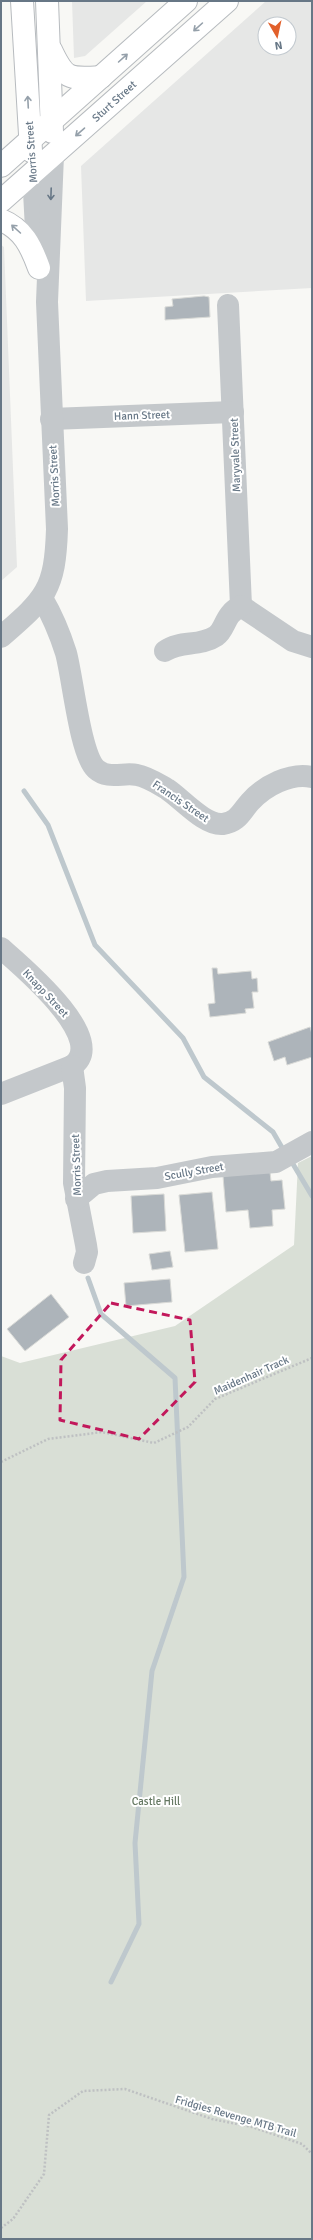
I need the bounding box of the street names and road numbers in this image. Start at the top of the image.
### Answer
street label: Sturt Street [89,78,139,125]
street label: Morris Street [23,121,40,183]
street label: Hann Street [114,408,170,423]
street label: Maryvale Street [228,418,243,492]
street label: Morris Street [46,445,63,507]
street label: Francis Street [150,778,212,825]
street label: Knapp Street [20,967,71,1020]
street label: Morris Street [69,1134,84,1196]
street label: Scully Street [164,1160,225,1183]
street label: Maidenhair Track [212,1353,291,1398]
street label: Fridgies Revenge MTB Trail [174,2093,298,2140]

